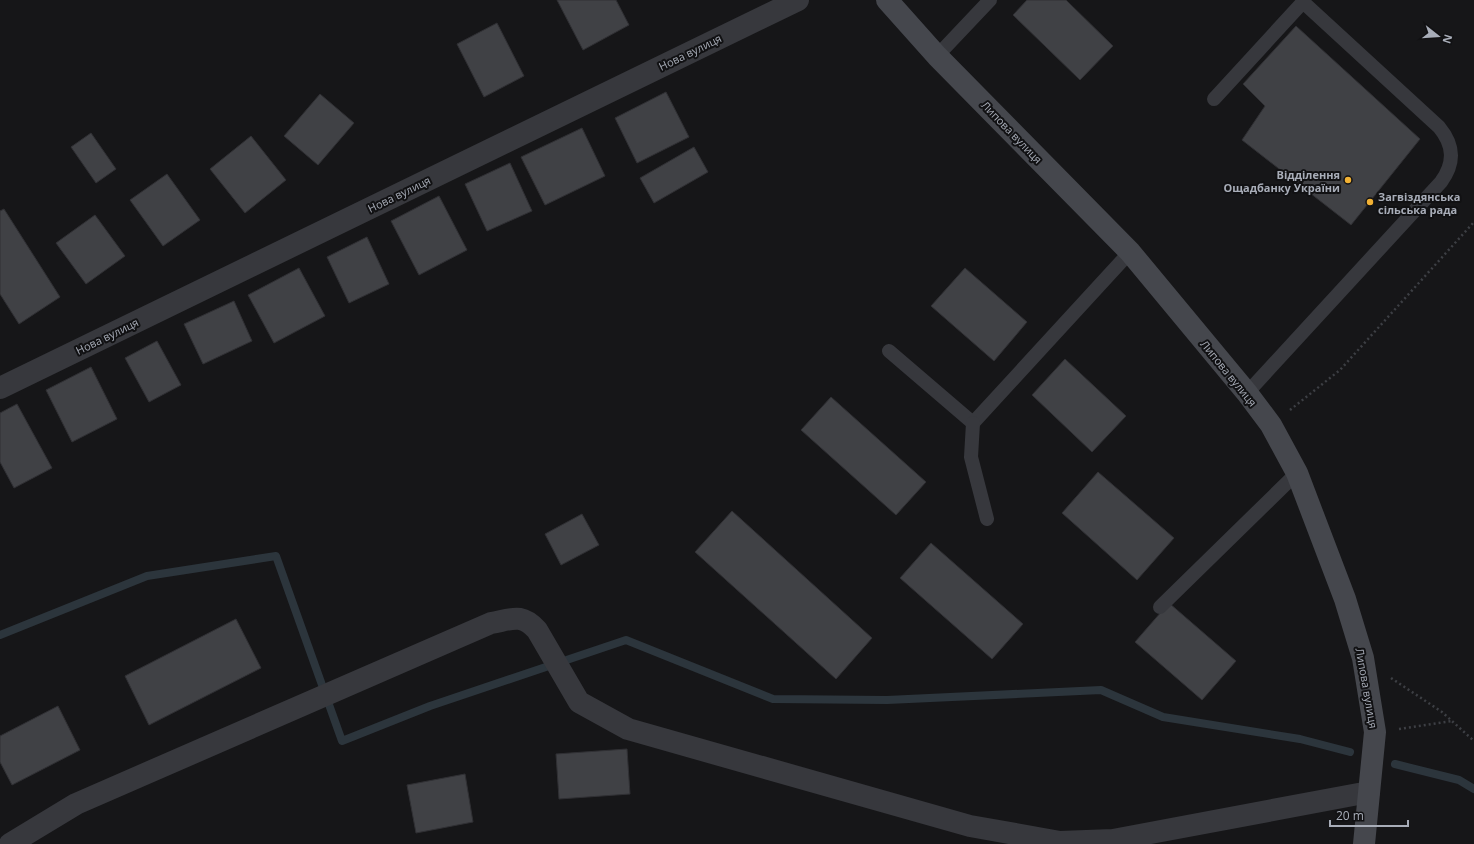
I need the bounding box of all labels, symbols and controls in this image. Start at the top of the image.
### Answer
north arrow [1418,16,1458,56]
street label: Нова вулиця [656,30,724,74]
text: N [1440,33,1457,46]
street label: Липова вулиця [978,97,1046,167]
place label: Відділення Ощадбанку України [1223,167,1340,195]
street label: Нова вулиця [365,172,433,216]
marker: Відділення Ощадбанку України [1343,175,1353,185]
place label: Загвіздянська сільська рада [1378,189,1460,217]
marker: Загвіздянська сільська рада [1365,197,1375,207]
street label: Нова вулиця [73,314,141,358]
street label: Липова вулиця [1198,337,1260,409]
street label: Липова вулиця [1353,647,1381,729]
scale bar [1330,802,1408,828]
text: 20 m [1336,807,1364,824]

